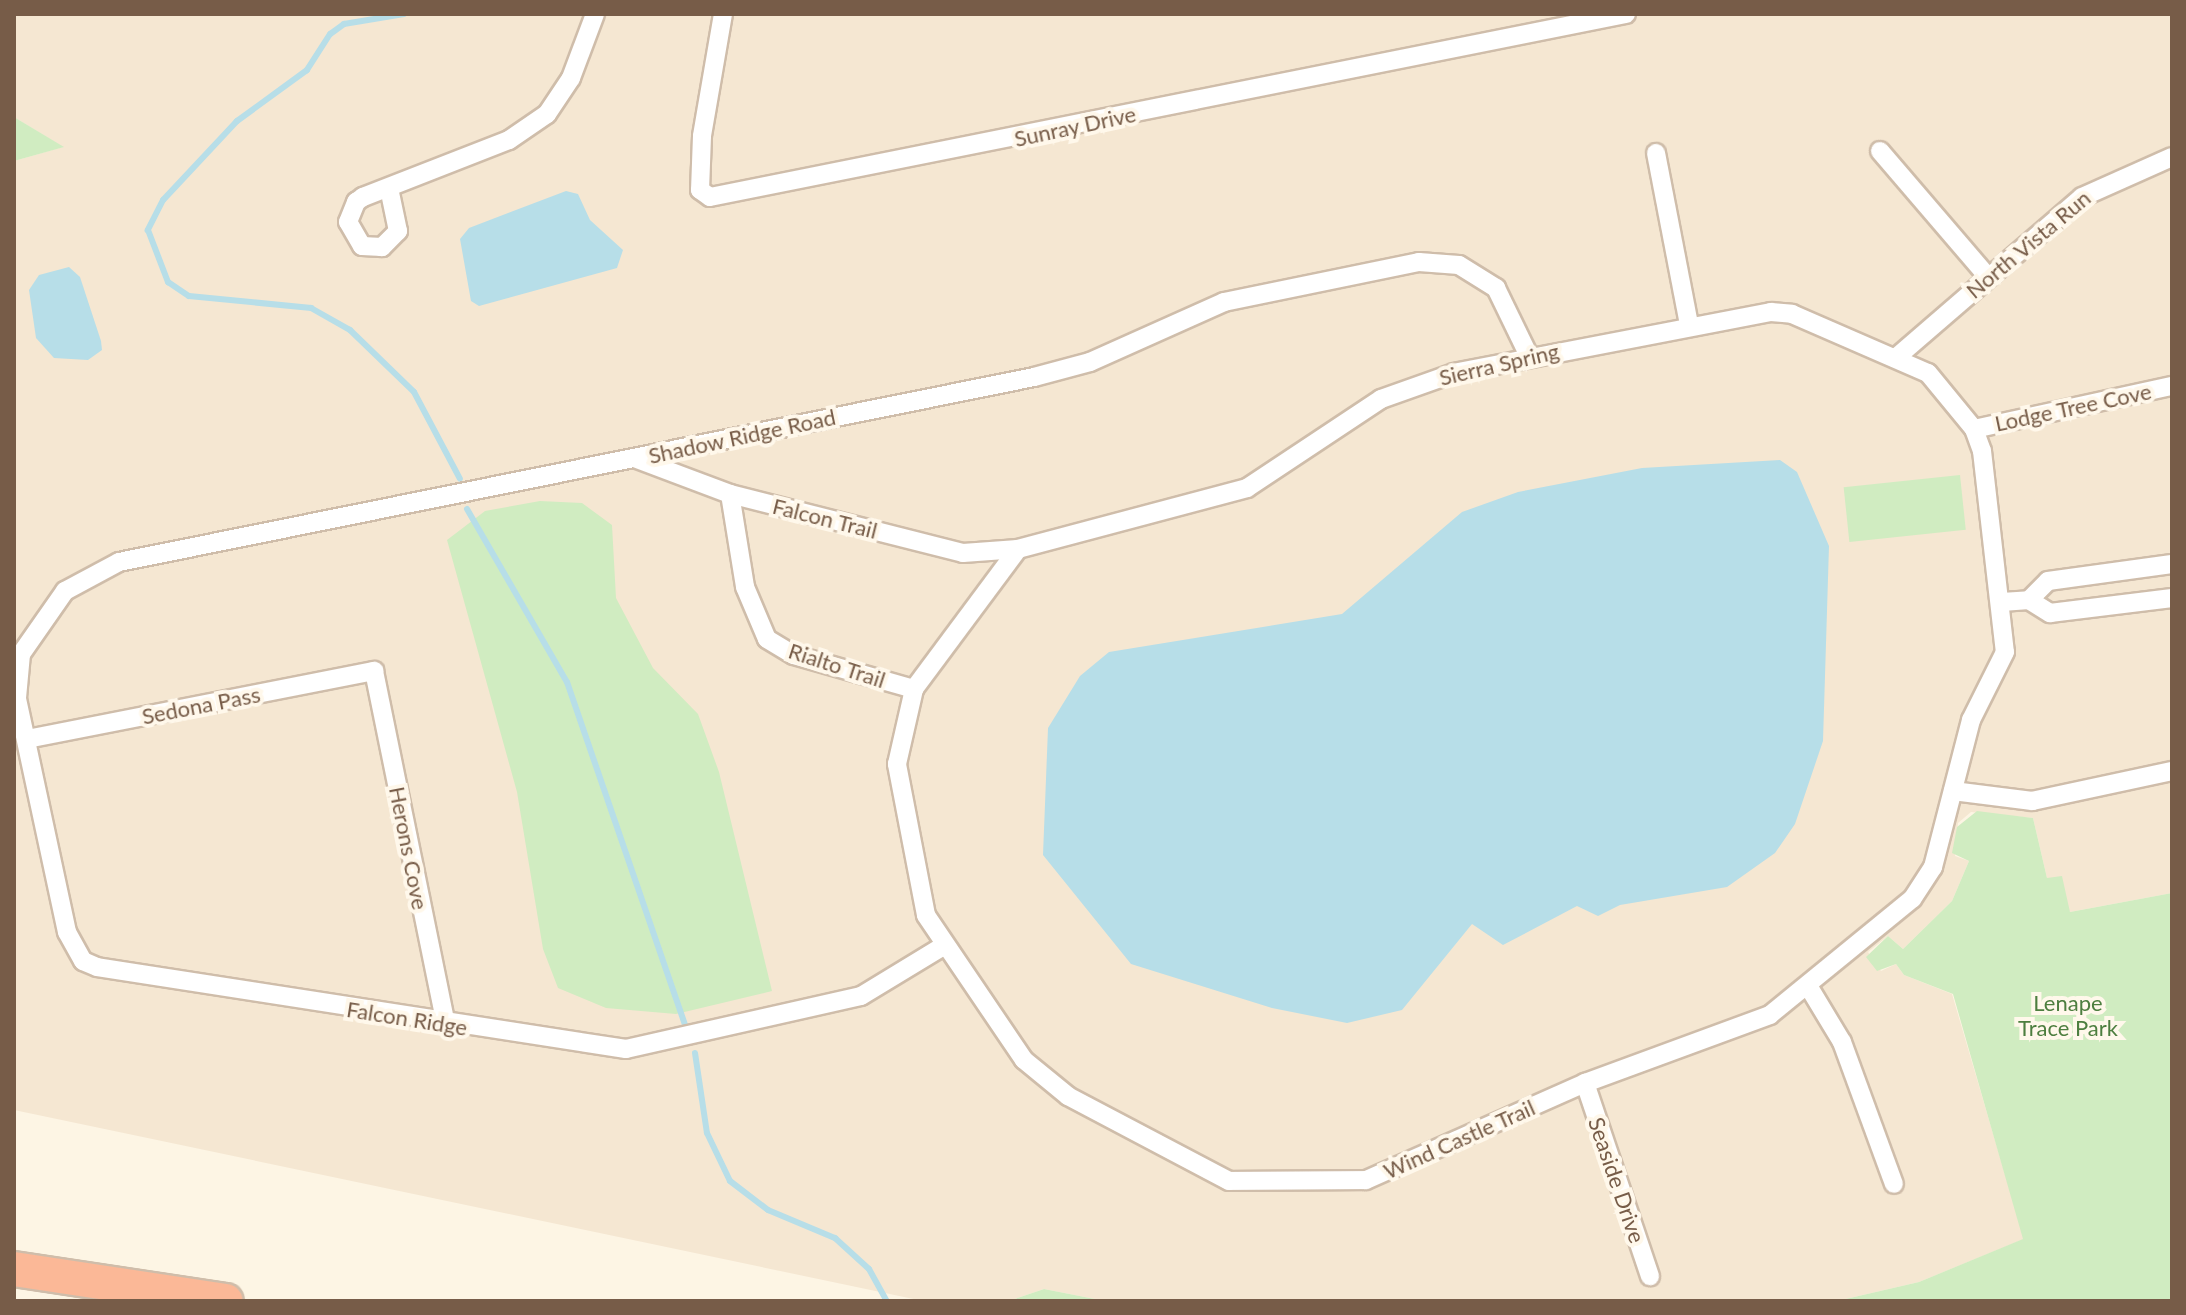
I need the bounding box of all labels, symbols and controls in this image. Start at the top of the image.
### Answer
street label: Sunray Drive [1012,100,1138,152]
street label: North Vista Run [1960,184,2096,304]
street label: Sierra Spring [1437,337,1561,391]
street label: Lodge Tree Cove [1992,377,2154,437]
street label: Shadow Ridge Road [646,403,838,469]
street label: Falcon Trail [770,492,880,544]
street label: Rialto Trail [785,637,889,693]
street label: Sedona Pass [140,681,262,729]
street label: Herons Cove [384,784,434,912]
park label: Lenape Trace Park [2018,989,2118,1040]
street label: Falcon Ridge [345,995,469,1041]
street label: Wind Castle Trail [1379,1094,1539,1184]
street label: Seaside Drive [1583,1114,1651,1246]

